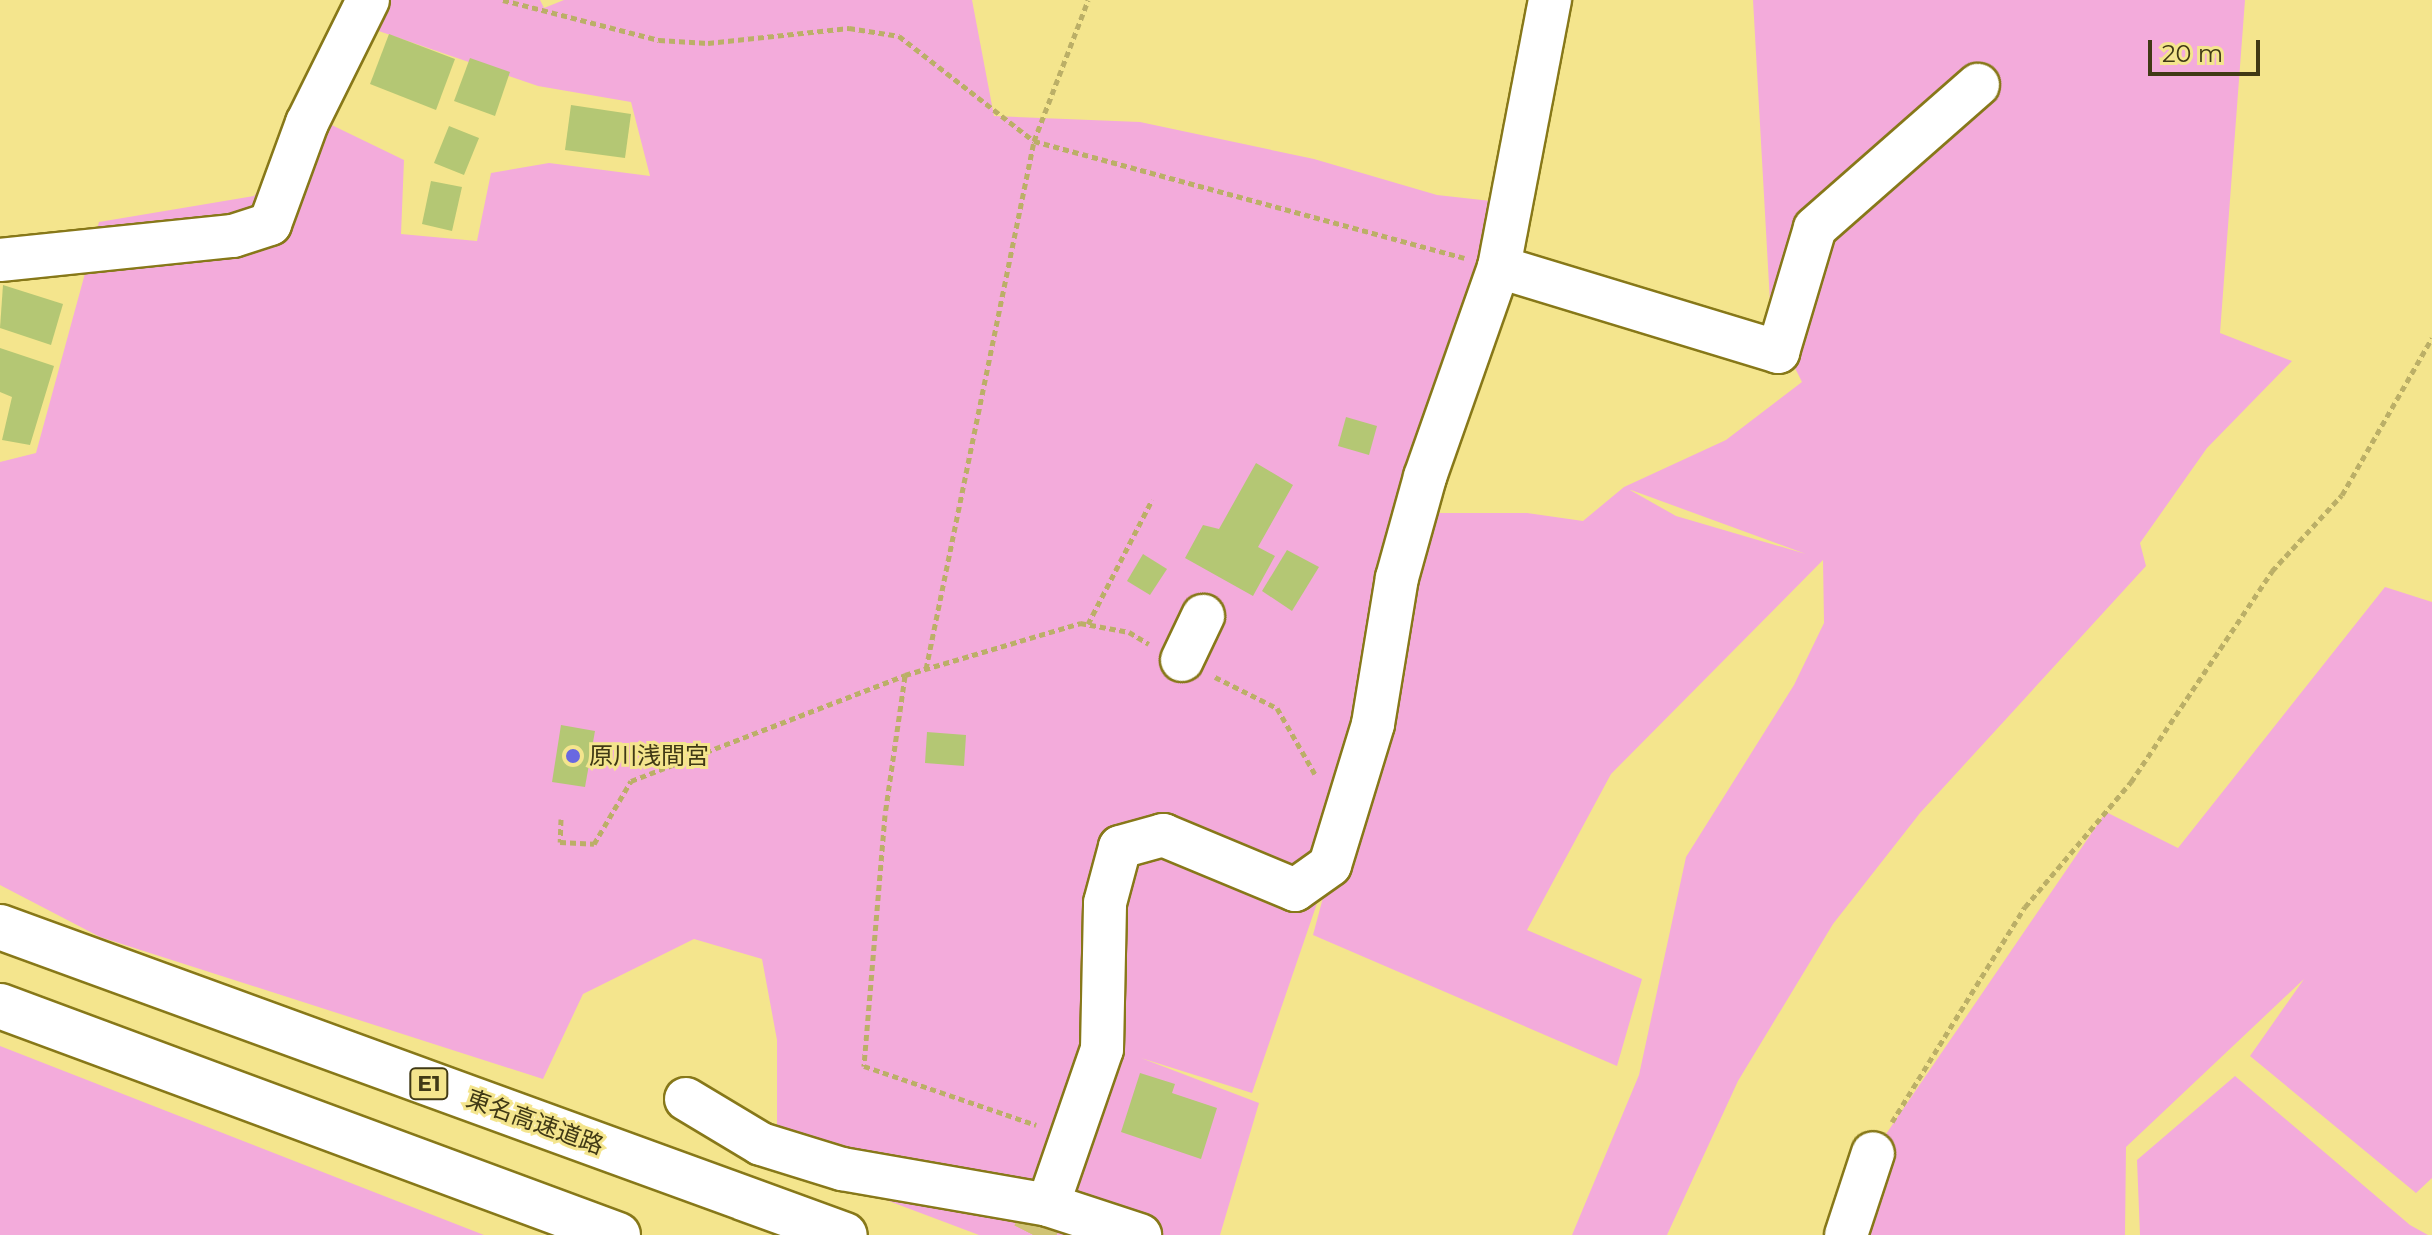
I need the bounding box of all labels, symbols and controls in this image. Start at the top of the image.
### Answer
scale bar [2152,24,2264,74]
text: 20 m [2162,39,2223,68]
place label: 原川浅間宮 [589,742,709,770]
marker: 原川浅間宮 [564,747,582,765]
road number: E1 [409,1066,449,1102]
street label: 東名高速道路 [462,1084,608,1160]

